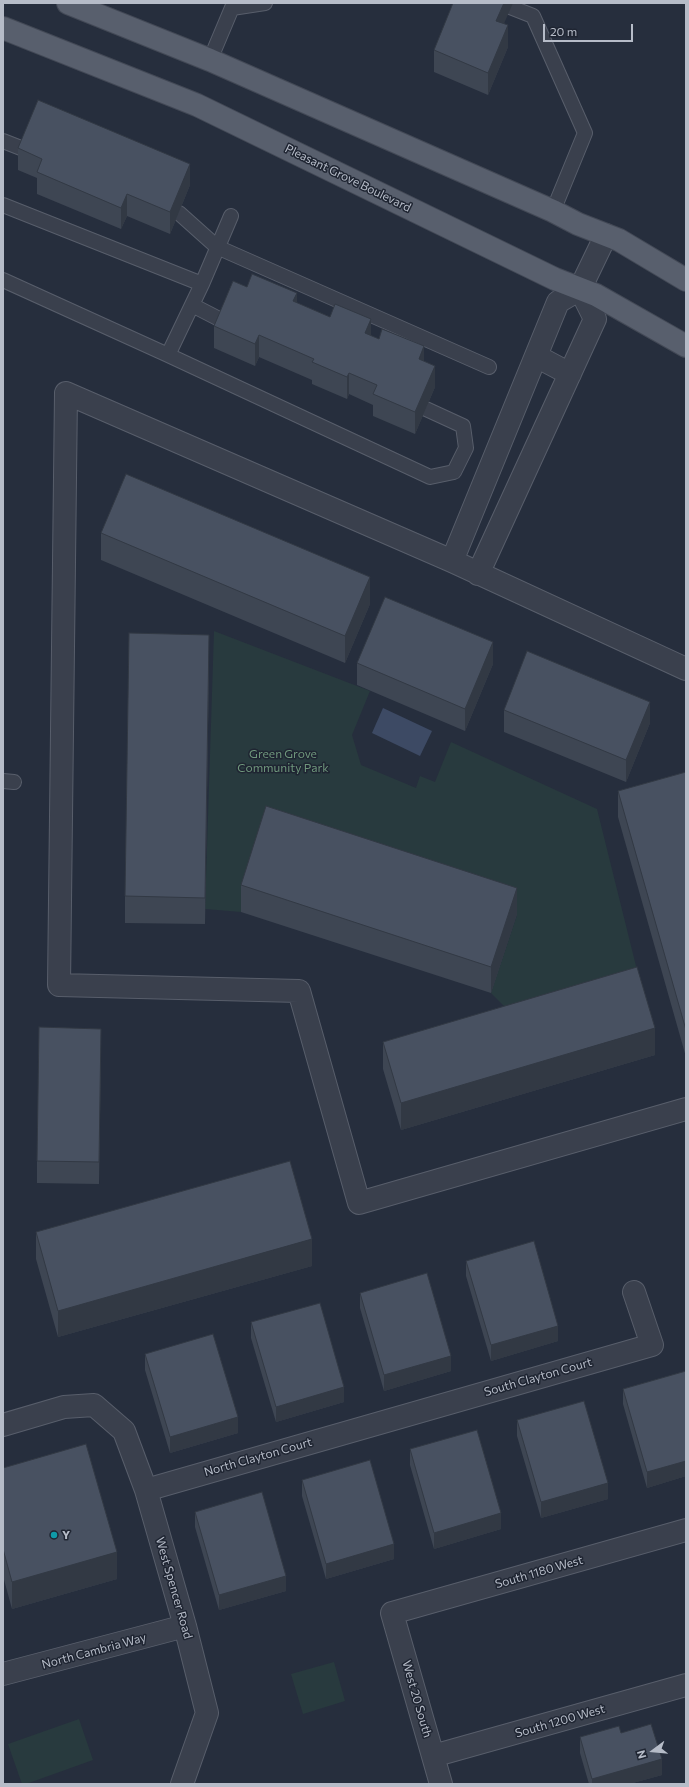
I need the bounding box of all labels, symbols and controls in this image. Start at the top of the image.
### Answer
scale bar [545,16,635,42]
text: 20 m [550,24,577,38]
street label: Pleasant Grove Boulevard [283,141,413,215]
park label: Green Grove Community Park [237,747,329,775]
street label: South Clayton Court [482,1355,594,1399]
street label: North Clayton Court [202,1435,314,1479]
place label: Y [62,1528,70,1542]
marker: Y [49,1530,59,1540]
street label: West Spencer Road [153,1536,195,1640]
street label: South 1180 West [493,1553,585,1591]
street label: North Cambria Way [40,1630,148,1672]
street label: West 20 South [399,1659,435,1739]
street label: South 1200 West [513,1701,607,1741]
north arrow [633,1731,673,1771]
text: N [634,1749,648,1760]

